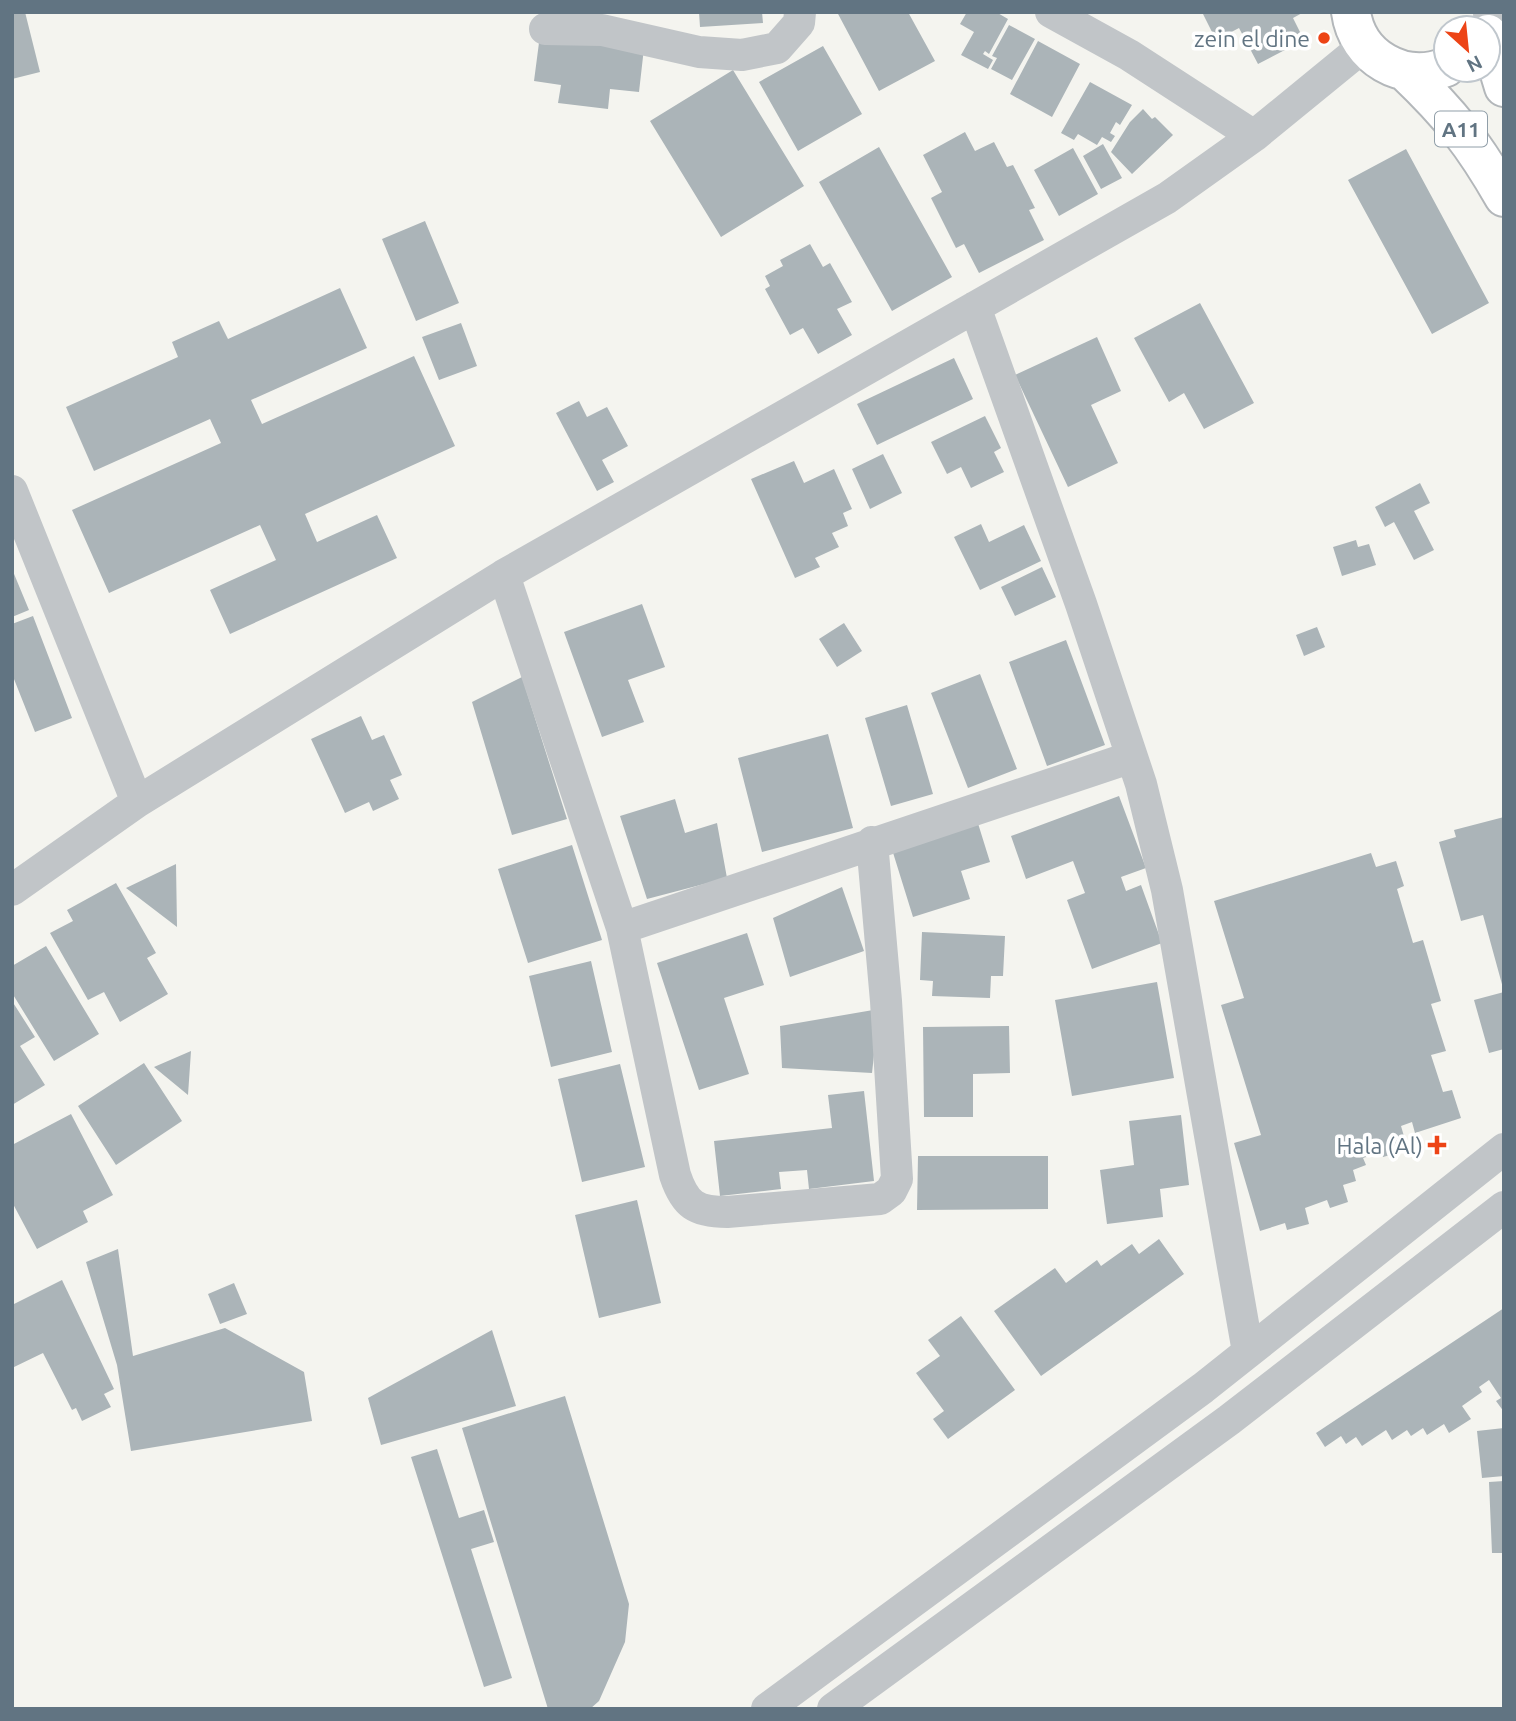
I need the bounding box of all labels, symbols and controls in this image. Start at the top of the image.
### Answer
north arrow [1432,14,1502,84]
place label: zein el dine [1194,26,1310,51]
marker: zein el dine [1316,30,1332,46]
text: N [1463,51,1486,77]
road number: A11 [1435,111,1487,146]
place label: Hala (Al) [1337,1133,1423,1159]
marker: Hala (Al) [1429,1137,1445,1153]

